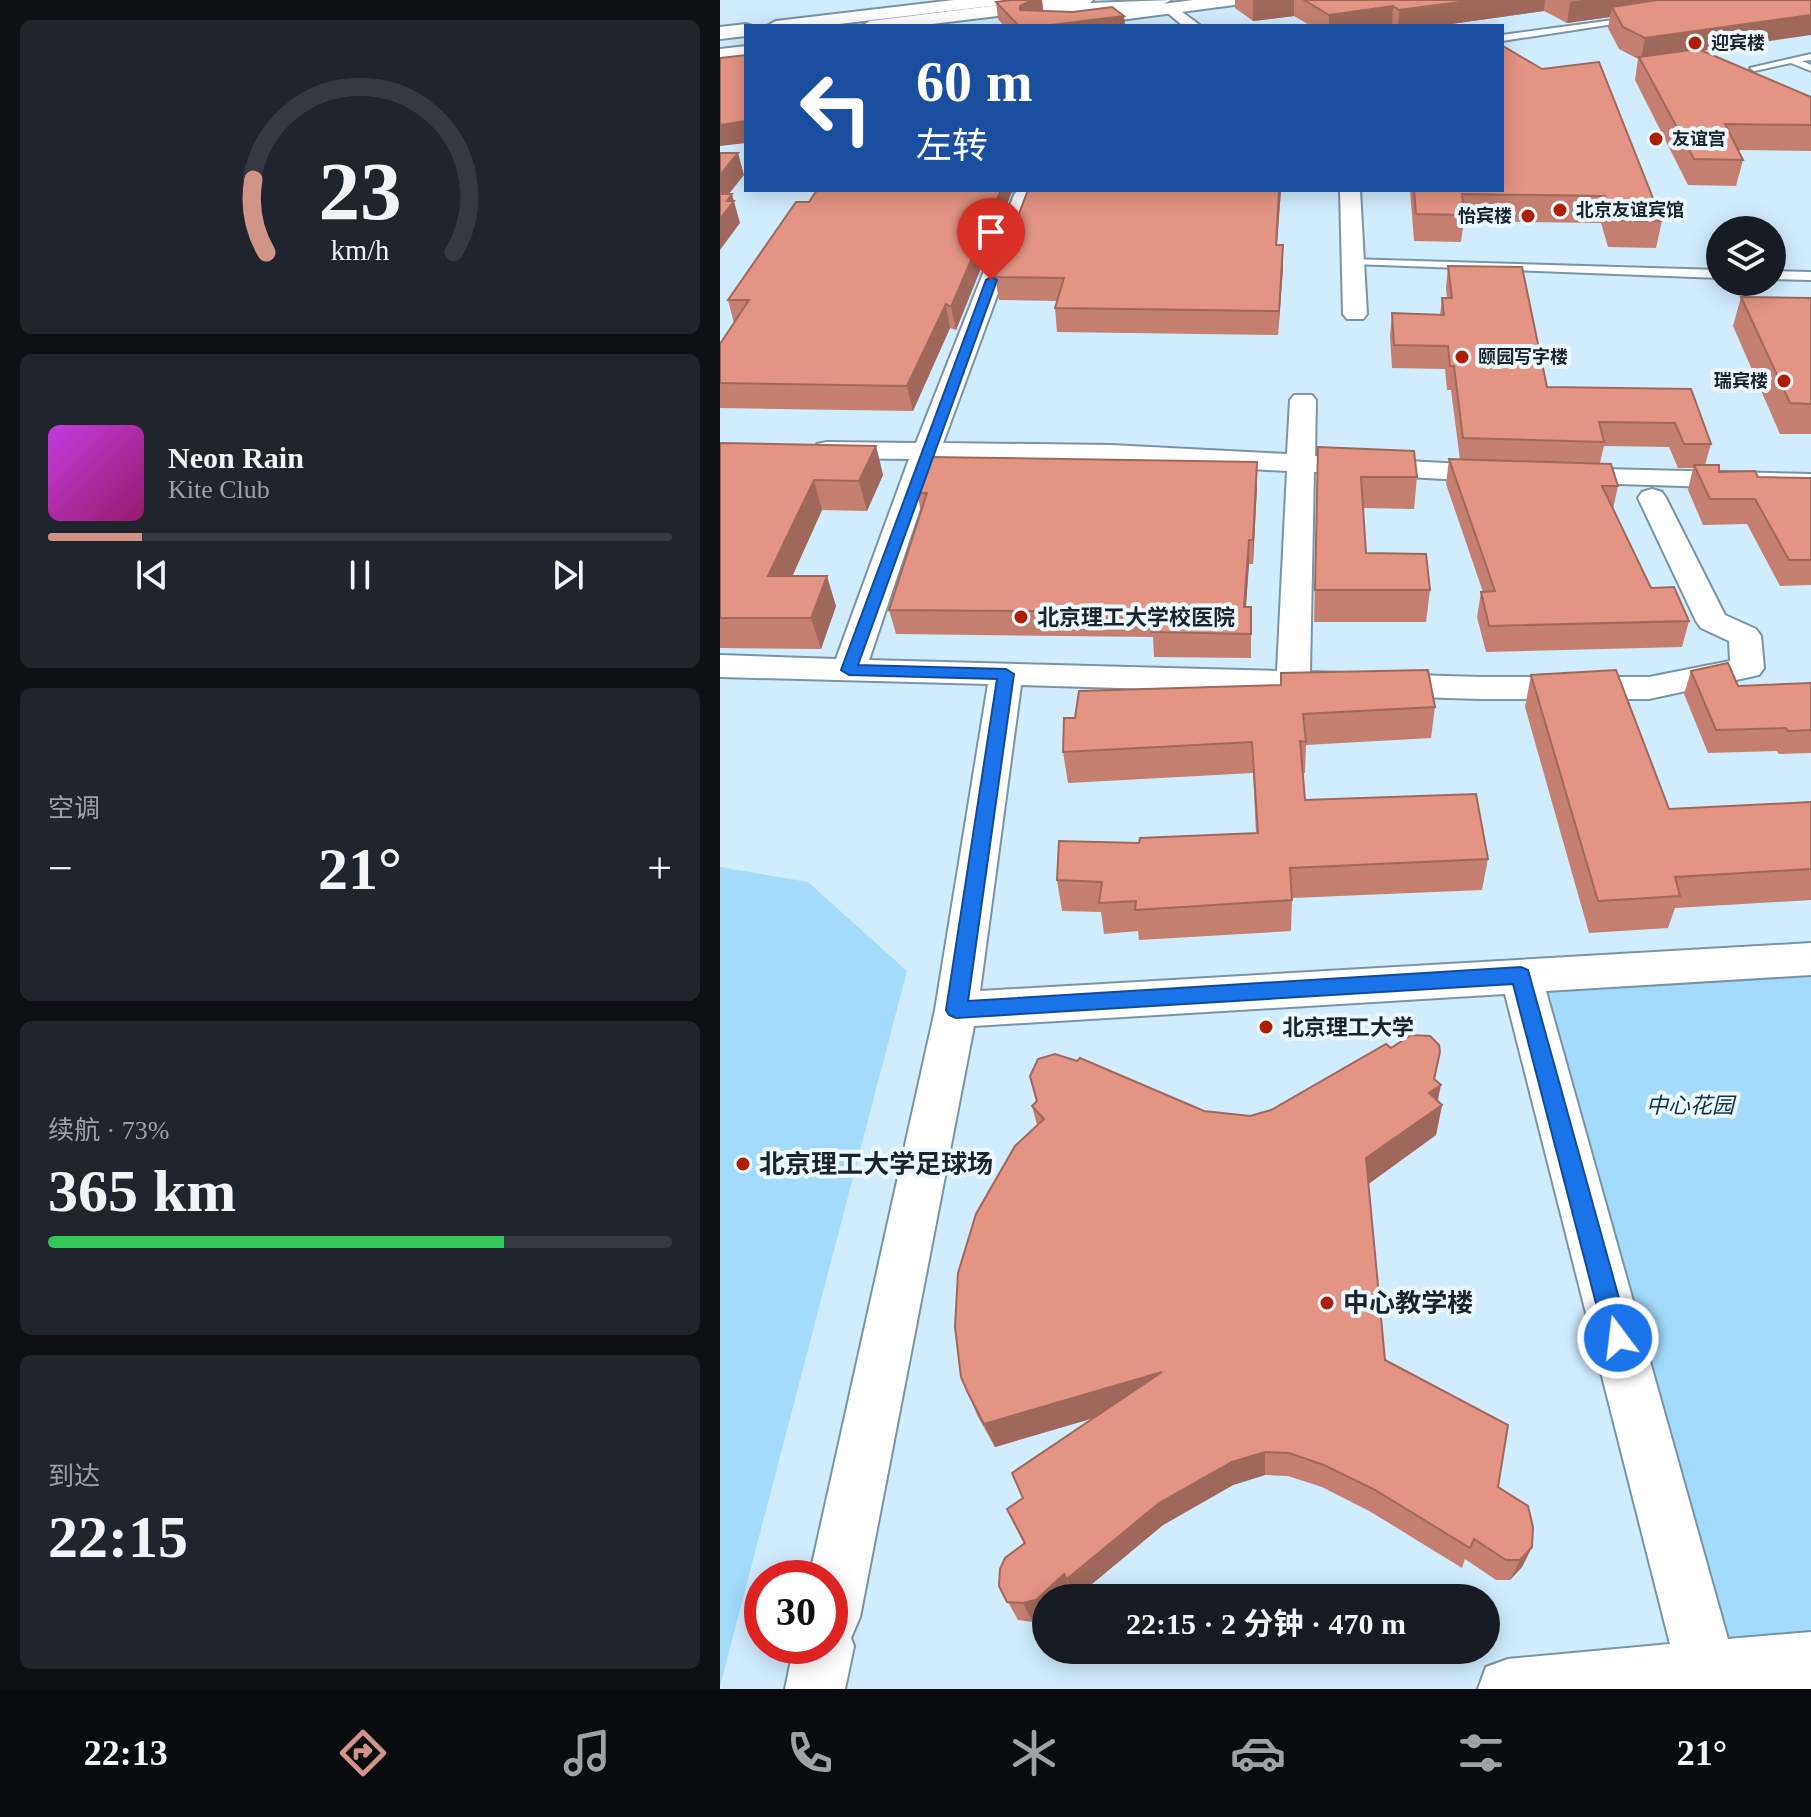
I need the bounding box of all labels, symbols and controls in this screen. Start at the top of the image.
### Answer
place label: 迎宾楼 [1711,33,1765,53]
marker: 迎宾楼 [1686,34,1704,52]
text: 60 m [916,51,1033,113]
icon: left [784,56,888,160]
text: 左转 [916,126,988,166]
place label: 友谊宫 [1672,129,1726,149]
marker: 友谊宫 [1647,130,1665,148]
text: 23 [318,144,402,236]
pin [957,198,1025,280]
place label: 北京友谊宾馆 [1576,200,1684,220]
marker: 北京友谊宾馆 [1551,201,1569,219]
place label: 怡宾楼 [1458,206,1512,226]
marker: 怡宾楼 [1519,207,1537,225]
icon: arrive [969,210,1013,254]
map controls [1706,216,1786,296]
button: layers [1706,216,1786,296]
text: km/h [331,235,389,266]
place label: 颐园写字楼 [1478,347,1568,367]
marker: 颐园写字楼 [1453,348,1471,366]
place label: 瑞宾楼 [1714,371,1768,391]
marker: 瑞宾楼 [1775,372,1793,390]
text: Neon Rain [168,441,304,474]
text: Kite Club [168,475,270,504]
icon: previous [130,553,174,597]
icon: pause [338,553,382,597]
icon: next [546,553,590,597]
place label: 北京理工大学校医院 [1037,605,1235,630]
marker: 北京理工大学校医院 [1012,608,1030,626]
text: 空调 [48,794,100,823]
text: 21° [318,836,402,902]
text: − [48,844,73,893]
text: + [647,844,672,893]
place label: 北京理工大学 [1282,1015,1414,1040]
marker: 北京理工大学 [1257,1018,1275,1036]
park label: 中心花园 [1646,1093,1737,1118]
text: 续航 · 73% [48,1116,169,1145]
place label: 北京理工大学足球场 [759,1150,993,1179]
marker: 北京理工大学足球场 [734,1155,752,1173]
text: 365 km [48,1158,236,1224]
place label: 中心教学楼 [1343,1289,1473,1318]
marker: 中心教学楼 [1318,1294,1336,1312]
position arrow [1576,1296,1660,1380]
text: 到达 [48,1462,100,1491]
text: 22:15 [48,1504,188,1570]
speed limit sign: 30 [744,1560,848,1664]
text: 22:15 · 2 分钟 · 470 m [1126,1607,1406,1640]
icon: directions [335,1725,391,1781]
icon: music [559,1725,615,1781]
icon: phone [782,1725,838,1781]
icon: climate [1006,1725,1062,1781]
icon: car [1230,1725,1286,1781]
icon: filters [1453,1725,1509,1781]
text: 22:13 [84,1733,168,1773]
text: 21° [1677,1733,1727,1773]

